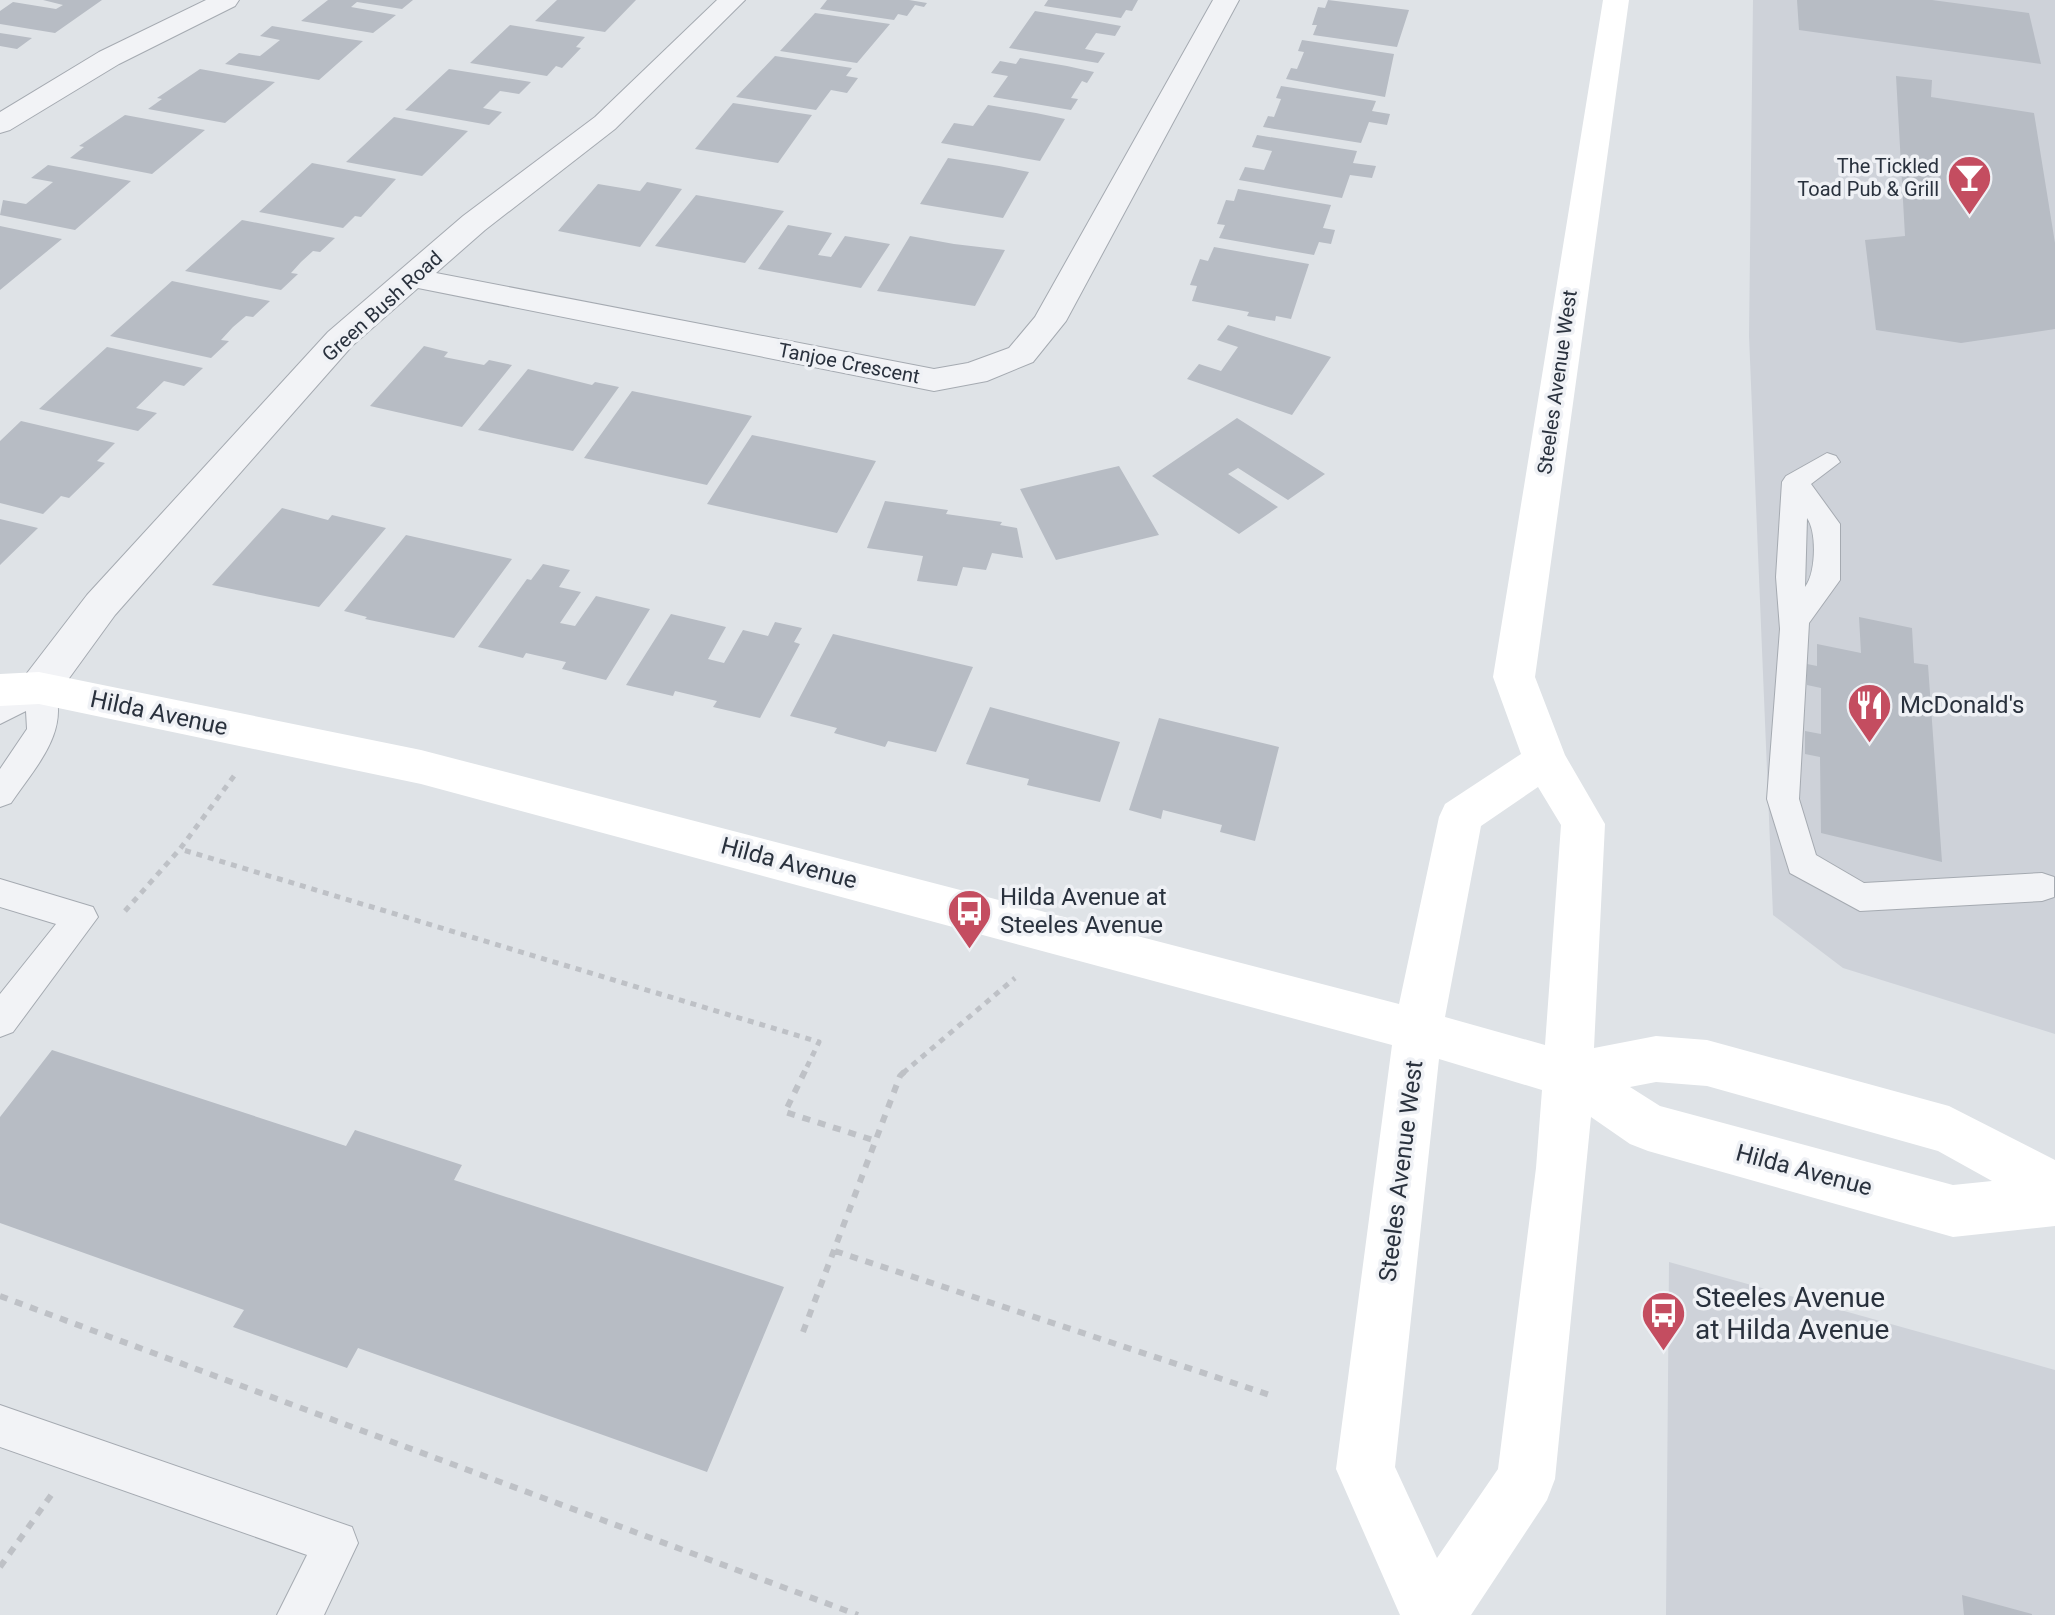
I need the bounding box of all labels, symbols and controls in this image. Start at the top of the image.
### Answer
bar icon: The Tickled Toad Pub & Grill [1946,153,1994,216]
place label: The Tickled Toad Pub & Grill [1797,154,1939,201]
street label: Green Bush Road [317,246,447,366]
street label: Steeles Avenue West [1532,288,1582,476]
street label: Tanjoe Crescent [776,338,922,388]
restaurant icon: McDonald's [1845,681,1893,744]
street label: Hilda Avenue [88,685,230,741]
place label: McDonald's [1900,691,2024,719]
street label: Hilda Avenue [718,831,860,895]
place label: Hilda Avenue at Steeles Avenue [1000,883,1167,939]
bus stop icon: Hilda Avenue at Steeles Avenue [945,887,993,950]
street label: Steeles Avenue West [1374,1059,1428,1283]
street label: Hilda Avenue [1733,1138,1875,1202]
place label: Steeles Avenue at Hilda Avenue [1695,1281,1889,1346]
bus stop icon: Steeles Avenue at Hilda Avenue [1640,1289,1688,1352]

